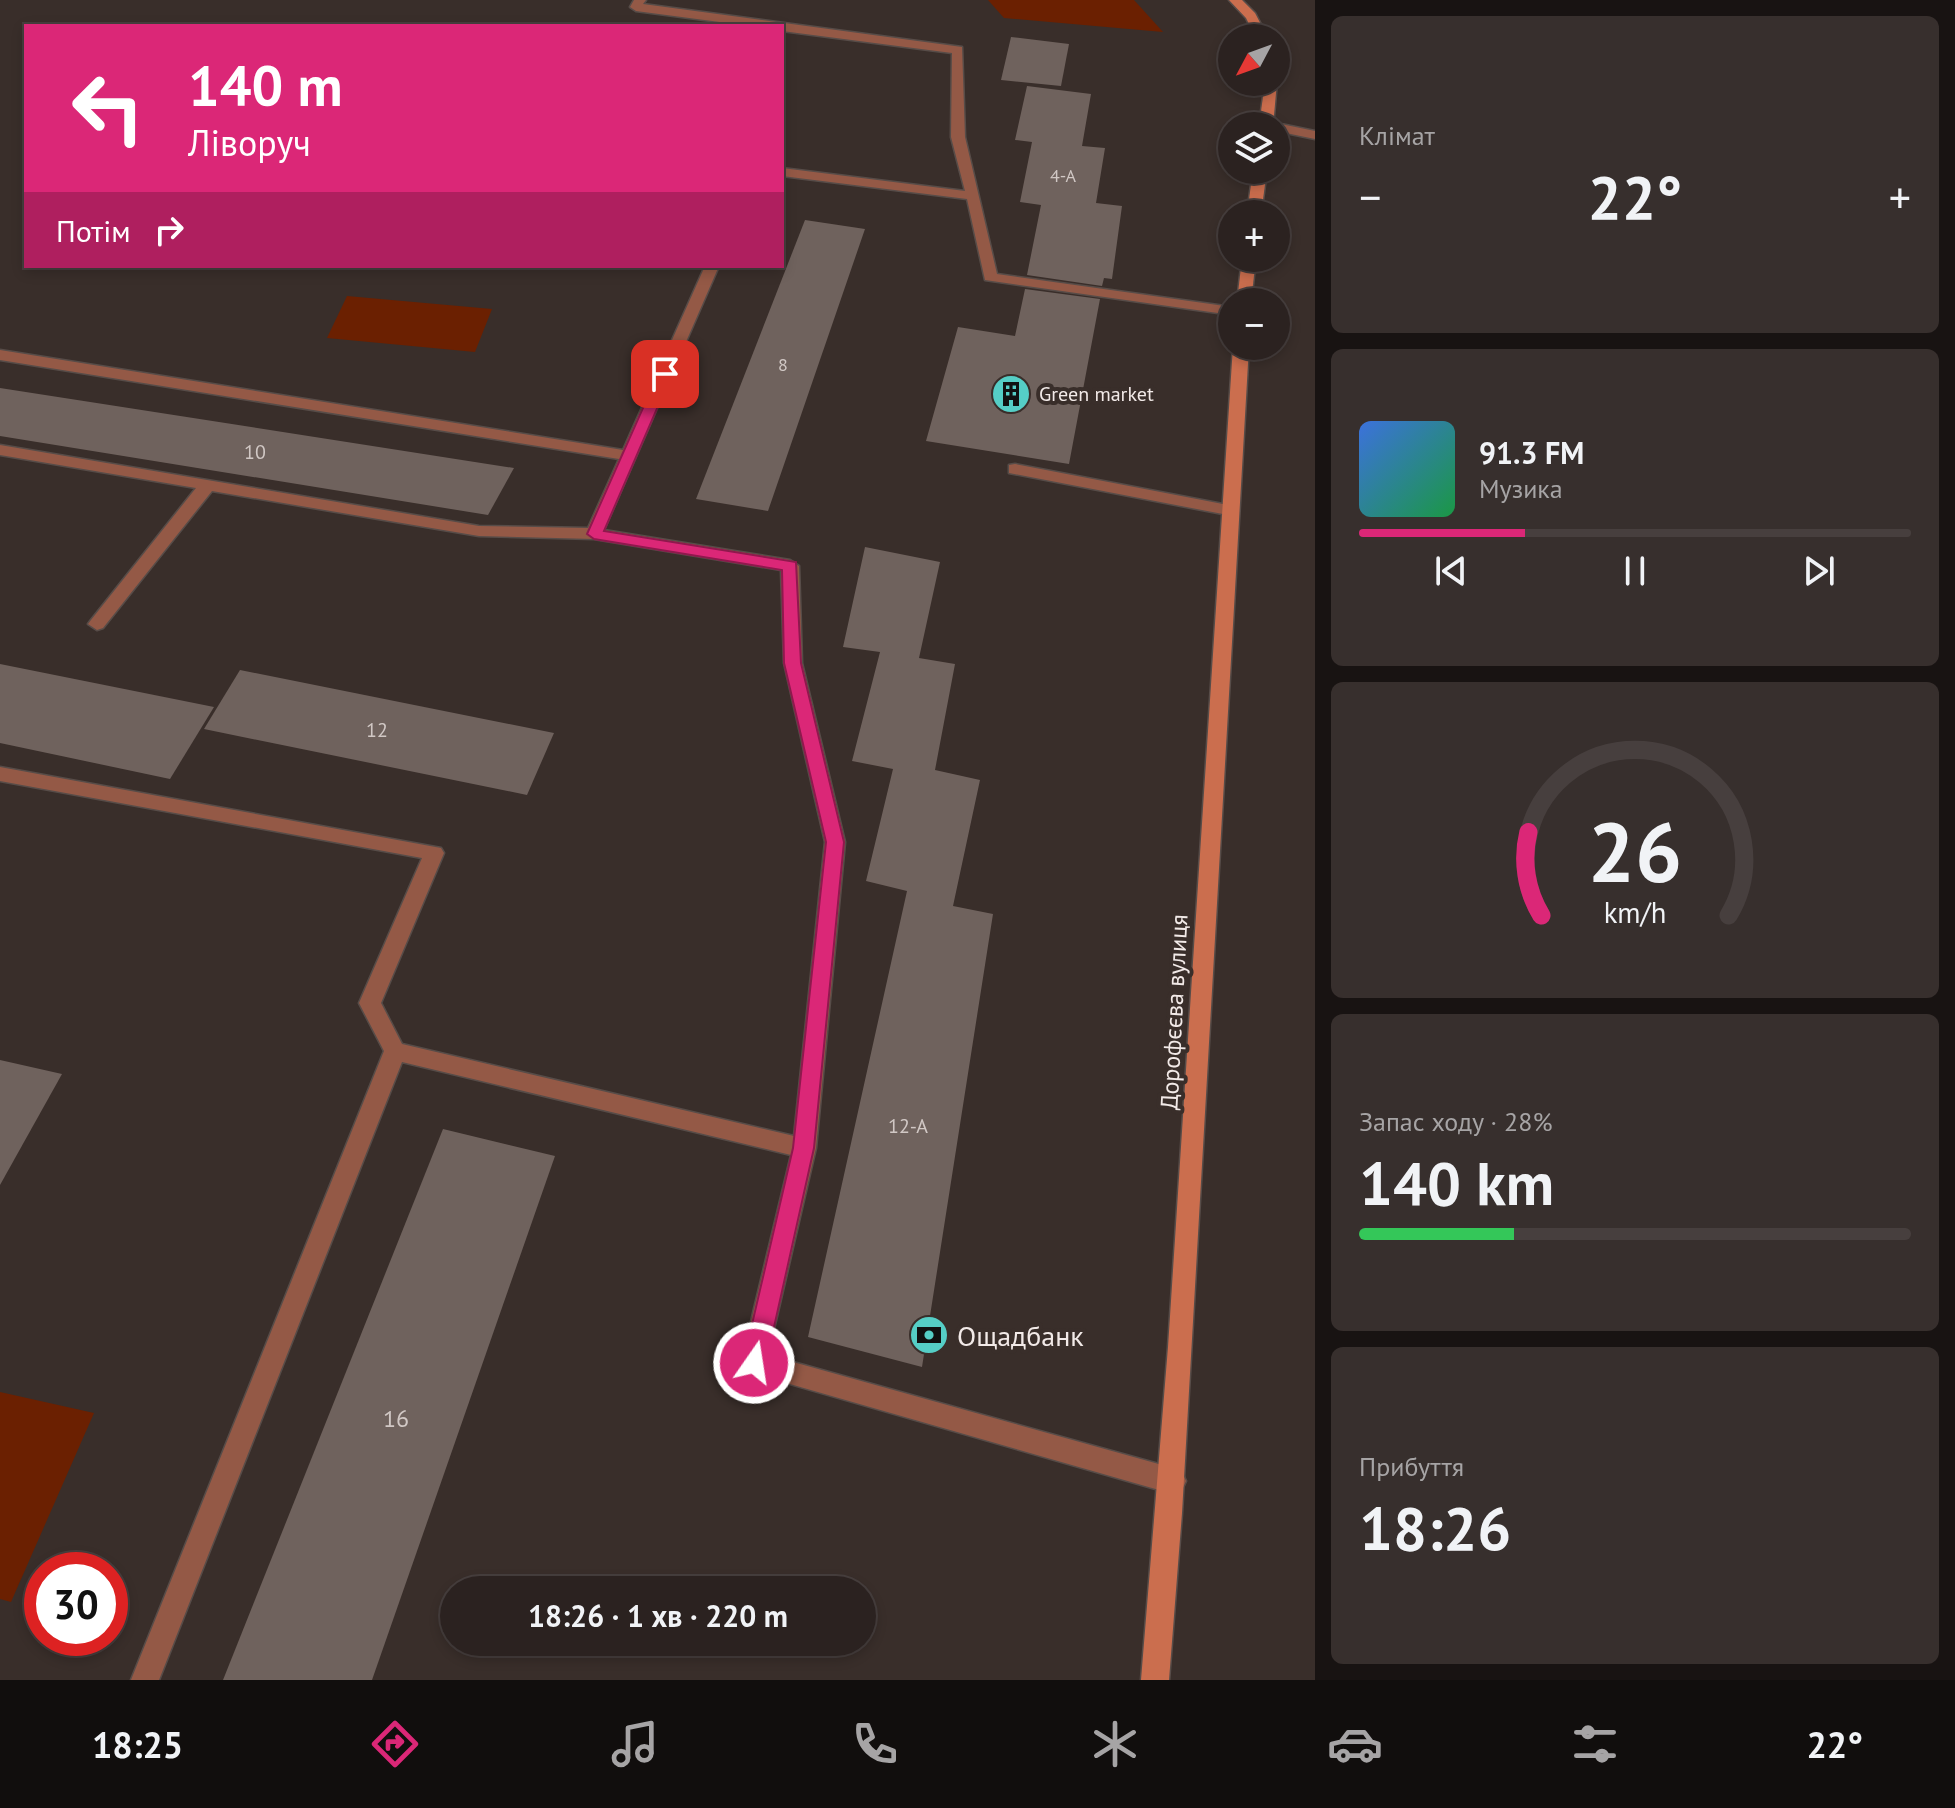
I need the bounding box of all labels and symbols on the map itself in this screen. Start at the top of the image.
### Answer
north arrow [1218,24,1290,96]
house number: 4-А [1050,164,1077,187]
pin [631,340,699,408]
house number: 8 [778,353,788,376]
building icon: Green market [990,373,1032,415]
place label: Green market [1039,381,1154,407]
house number: 10 [244,439,266,465]
house number: 12 [366,717,388,743]
street label: Дорофєєва вулиця [1153,913,1195,1111]
house number: 12-А [888,1113,928,1139]
bank icon: Ощадбанк [908,1314,950,1356]
place label: Ощадбанк [957,1317,1084,1354]
position arrow [712,1321,796,1405]
house number: 16 [383,1403,409,1434]
speed limit sign: 30 [24,1552,128,1656]

